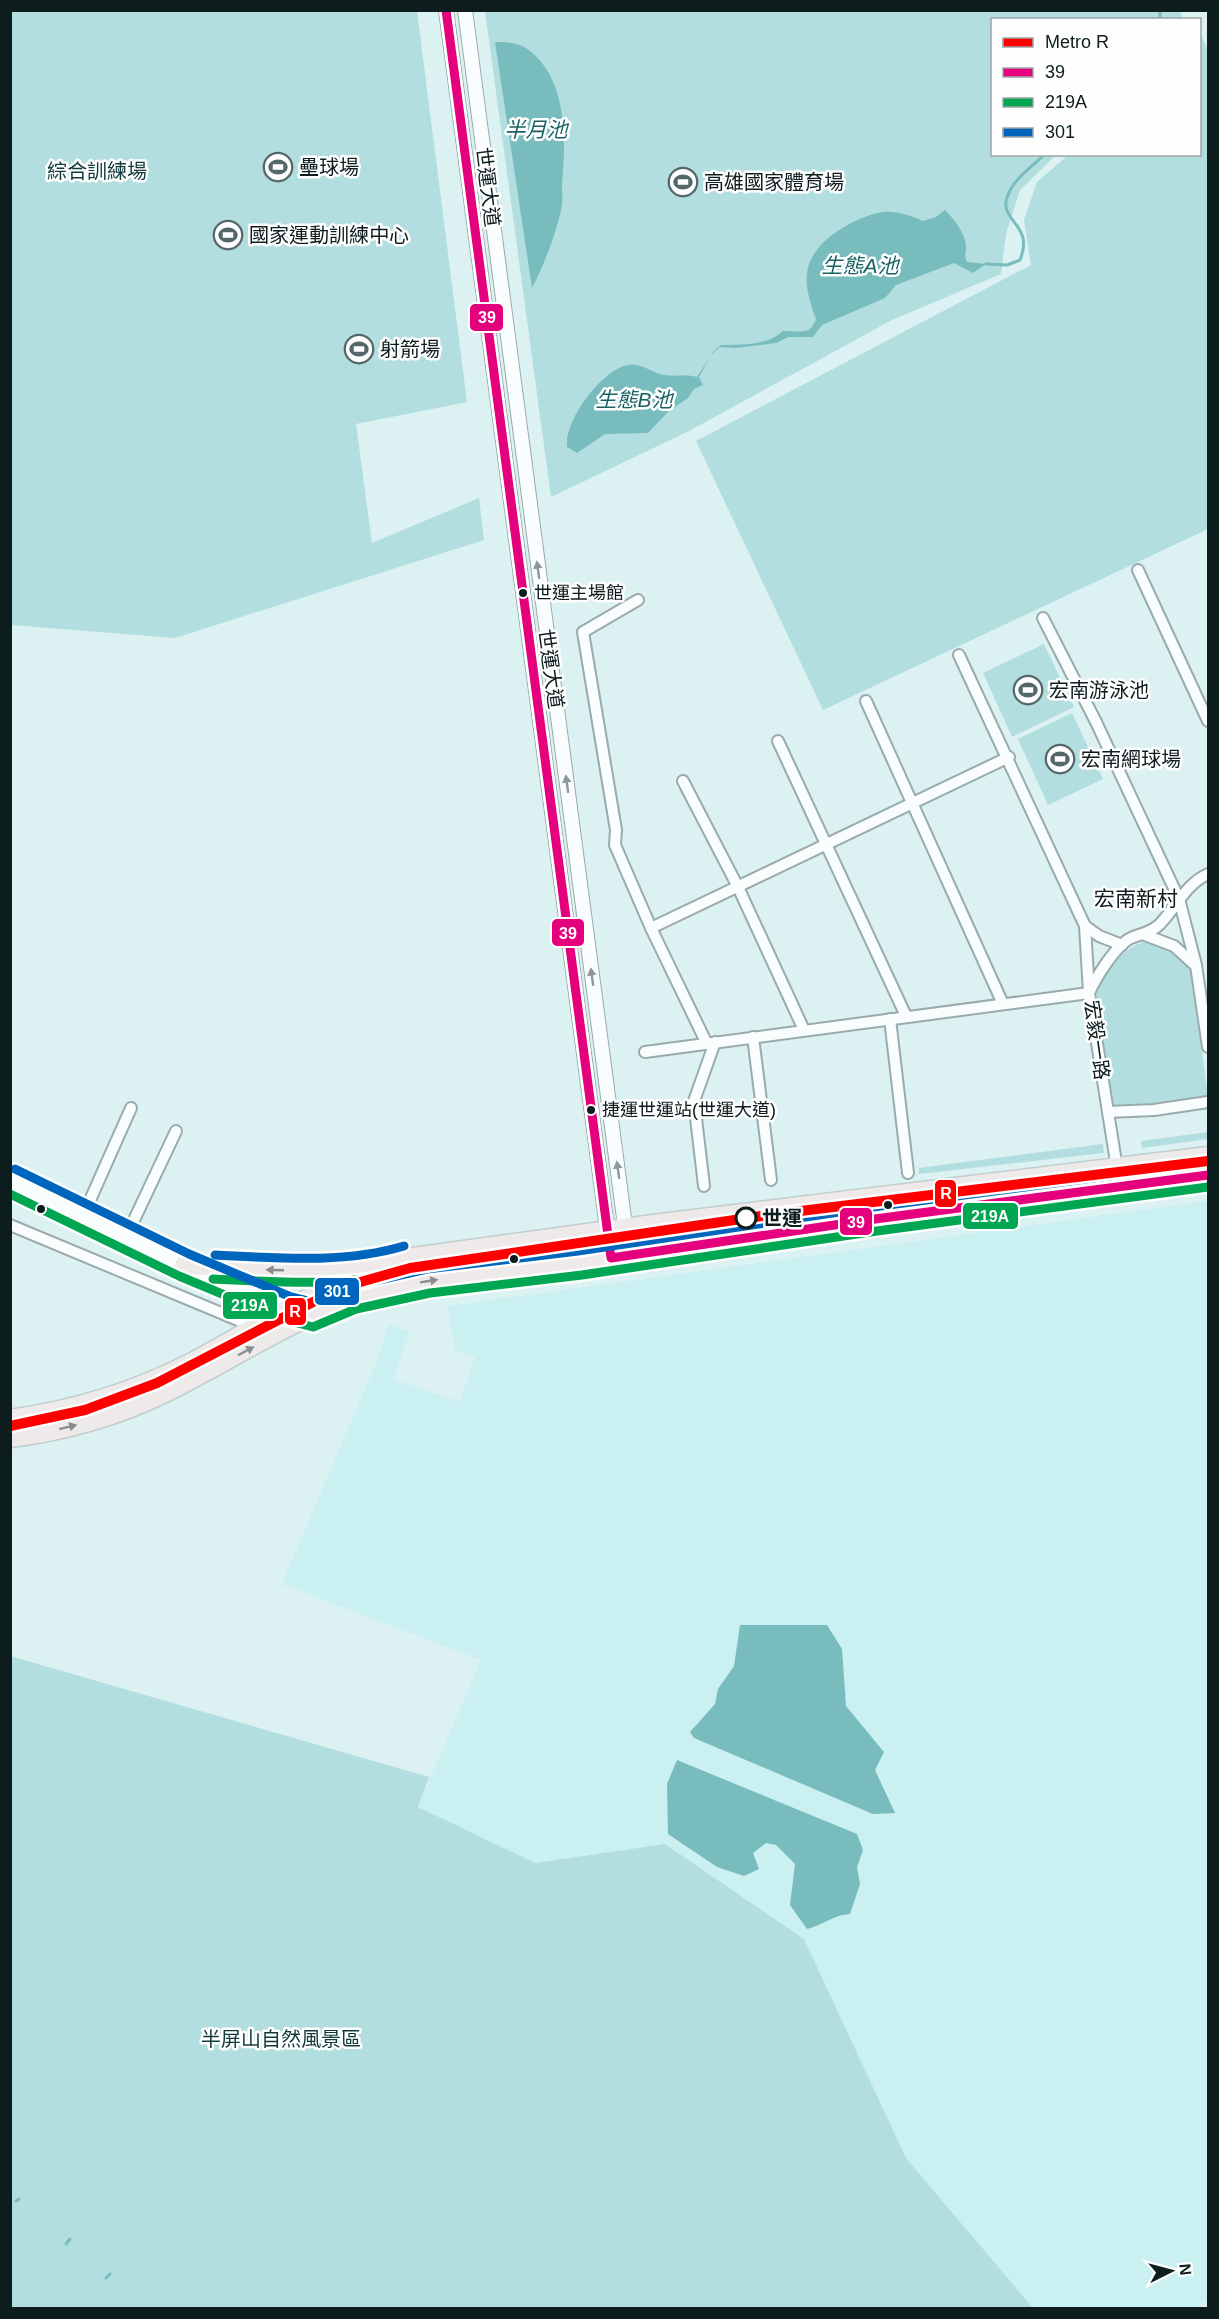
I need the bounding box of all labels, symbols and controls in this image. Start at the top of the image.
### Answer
legend [991,18,1201,156]
text: Metro R [1045,32,1109,52]
text: 39 [1045,62,1065,82]
text: 219A [1045,92,1087,112]
water label: 半月池 [505,118,569,141]
text: 301 [1045,122,1075,142]
street label: 世運大道 [472,146,504,228]
sports icon: 壘球場 [262,151,294,183]
place label: 壘球場 [299,156,359,178]
park label: 綜合訓練場 [47,160,147,182]
sports icon: 高雄國家體育場 [667,166,699,198]
place label: 高雄國家體育場 [704,171,844,193]
sports icon: 國家運動訓練中心 [212,219,244,251]
place label: 國家運動訓練中心 [249,224,409,246]
water label: 生態A池 [821,254,900,277]
line badge: 39 [469,303,504,332]
text: 39 [478,309,496,326]
sports icon: 射箭場 [343,333,375,365]
place label: 射箭場 [380,338,440,360]
water label: 生態B池 [595,388,674,411]
one-way arrow [534,560,543,579]
place label: 世運主場館 [534,583,624,603]
marker: 世運主場館 [517,587,529,599]
street label: 世運大道 [535,628,567,710]
sports icon: 宏南游泳池 [1012,674,1044,706]
place label: 宏南游泳池 [1049,679,1149,701]
sports icon: 宏南網球場 [1044,743,1076,775]
place label: 宏南網球場 [1081,748,1181,770]
one-way arrow [562,774,571,793]
district label: 宏南新村 [1094,887,1178,910]
line badge: 39 [551,918,585,947]
text: 39 [559,925,577,942]
one-way arrow [588,968,597,987]
street label: 宏毅一路 [1081,999,1113,1081]
place label: 捷運世運站(世運大道) [602,1100,776,1120]
marker: 捷運世運站(世運大道) [585,1104,597,1116]
one-way arrow [613,1161,623,1180]
line badge: R [934,1179,957,1208]
text: R [940,1185,952,1202]
unlabelled marker [882,1199,894,1211]
line badge: 219A [962,1202,1019,1230]
unlabelled marker [35,1203,47,1215]
marker: 世運 [735,1207,757,1229]
place label: 世運 [762,1207,802,1229]
line badge: 39 [839,1207,873,1236]
text: 219A [971,1208,1010,1225]
text: 39 [847,1214,865,1231]
unlabelled marker [508,1253,520,1265]
one-way arrow [266,1265,285,1274]
one-way arrow [420,1276,439,1285]
line badge: 301 [314,1277,360,1306]
text: 301 [324,1283,350,1300]
line badge: 219A [222,1291,278,1320]
text: 219A [231,1297,270,1314]
line badge: R [284,1297,307,1326]
text: R [289,1303,301,1320]
one-way arrow [238,1346,255,1356]
one-way arrow [59,1421,77,1431]
park label: 半屏山自然風景區 [201,2028,361,2050]
north arrow [1141,2241,1201,2301]
text: N [1176,2263,1194,2276]

